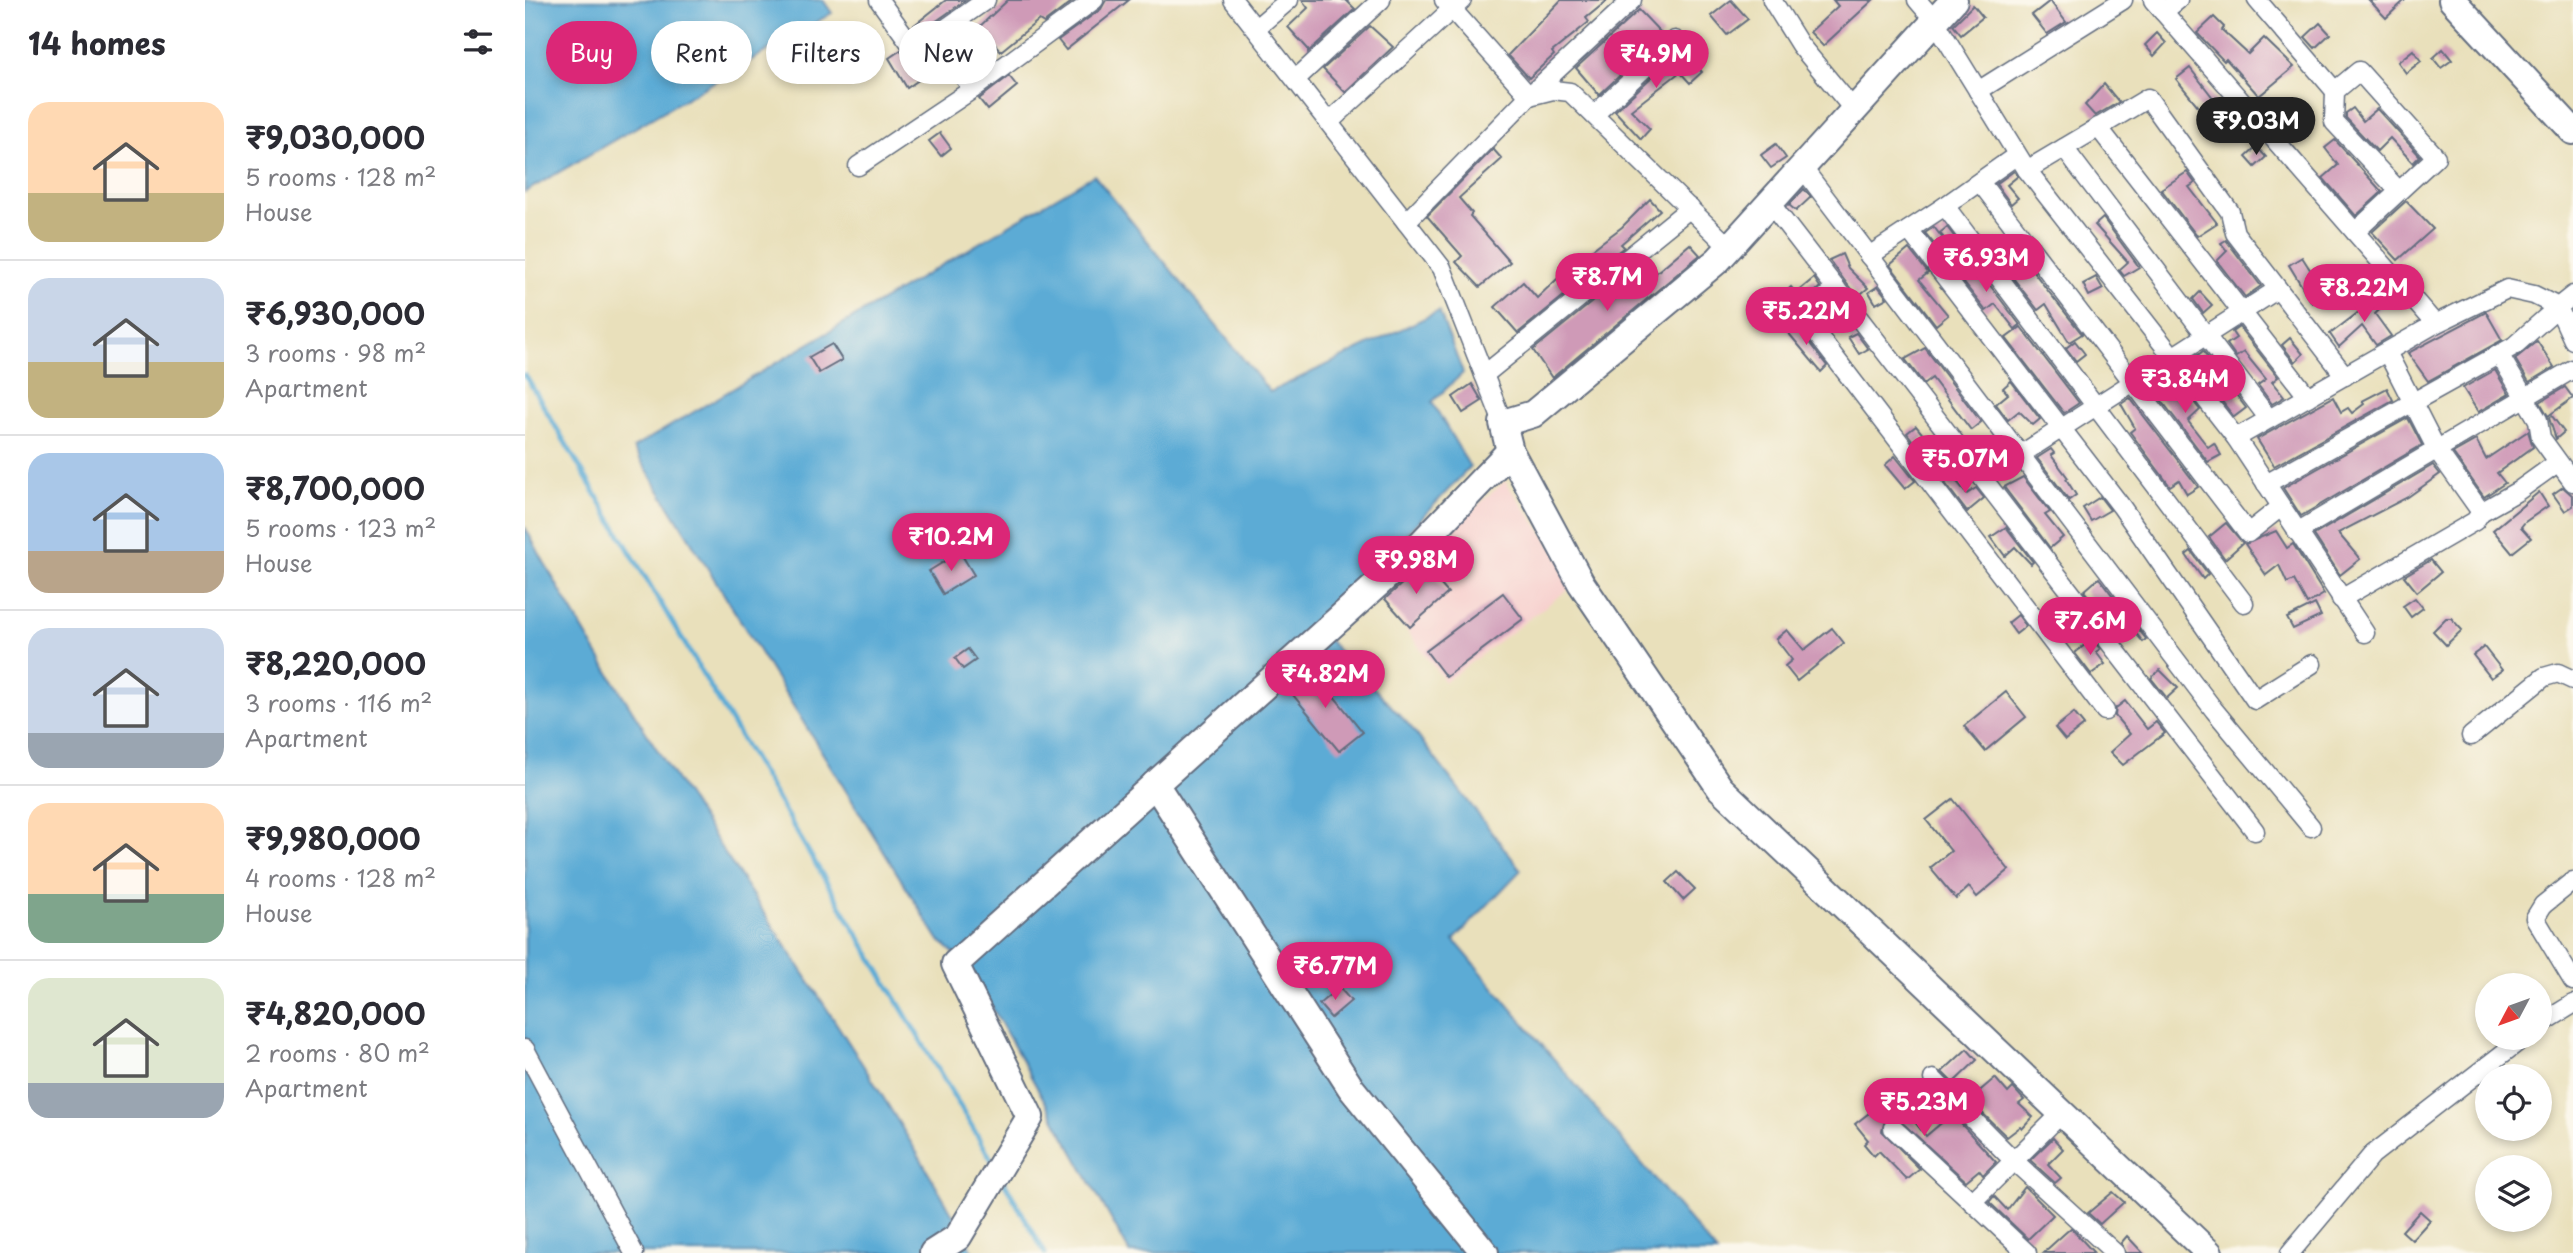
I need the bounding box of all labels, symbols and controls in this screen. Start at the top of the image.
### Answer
text: 14 homes [28,20,166,65]
chip: Buy [546,21,637,84]
chip: Rent [651,21,752,84]
chip: Filters [766,21,885,84]
chip: New [899,21,997,84]
icon: filters [459,23,497,61]
pin: ₹4.9M [1607,31,1705,90]
text: ₹4.9M [1620,35,1692,70]
pin: ₹9.03M [2199,97,2313,157]
text: ₹9.03M [2212,102,2300,137]
text: ₹9,030,000 [245,114,425,159]
icon: home [84,130,168,214]
text: 5 rooms · 128 m² [245,159,436,194]
text: House [245,194,312,229]
pin: ₹6.93M [1929,234,2043,294]
text: ₹6.93M [1943,239,2029,274]
pin: ₹8.7M [1558,254,1656,313]
text: ₹8.7M [1571,258,1643,293]
pin: ₹8.22M [2307,264,2421,324]
text: ₹8.22M [2319,269,2409,304]
pin: ₹5.22M [1749,288,1863,347]
text: ₹6,930,000 [245,290,425,335]
text: ₹5.22M [1762,292,1850,327]
icon: home [84,306,168,390]
text: 3 rooms · 98 m² [245,335,426,370]
pin: ₹3.84M [2128,356,2242,415]
text: ₹3.84M [2141,360,2229,395]
text: Apartment [245,370,368,405]
pin: ₹5.07M [1908,435,2022,495]
text: ₹5.07M [1921,440,2009,475]
text: ₹8,700,000 [245,465,425,510]
icon: home [84,481,168,565]
text: 5 rooms · 123 m² [245,510,436,545]
pin: ₹10.2M [894,514,1008,573]
text: ₹10.2M [908,518,994,553]
pin: ₹9.98M [1359,536,1473,596]
text: ₹9.98M [1374,541,1458,576]
text: House [245,545,312,580]
pin: ₹7.6M [2041,598,2139,657]
text: ₹7.6M [2054,602,2126,637]
text: ₹8,220,000 [245,640,426,685]
pin: ₹4.82M [1268,650,1382,710]
text: ₹4.82M [1281,655,1369,690]
icon: home [84,656,168,740]
text: 3 rooms · 116 m² [245,685,432,720]
text: Apartment [245,720,368,755]
text: ₹9,980,000 [245,815,421,860]
icon: home [84,831,168,915]
text: 4 rooms · 128 m² [245,860,436,895]
text: House [245,895,312,930]
pin: ₹6.77M [1278,942,1392,1002]
text: ₹6.77M [1293,947,1377,982]
north arrow [2475,973,2551,1050]
map controls [2475,973,2552,1232]
text: ₹4,820,000 [245,990,426,1035]
icon: home [84,1006,168,1090]
text: 2 rooms · 80 m² [245,1035,430,1070]
button: locate [2475,1064,2552,1141]
text: Apartment [245,1070,368,1105]
pin: ₹5.23M [1867,1078,1981,1138]
text: ₹5.23M [1880,1083,1968,1118]
button: layers [2475,1155,2552,1232]

